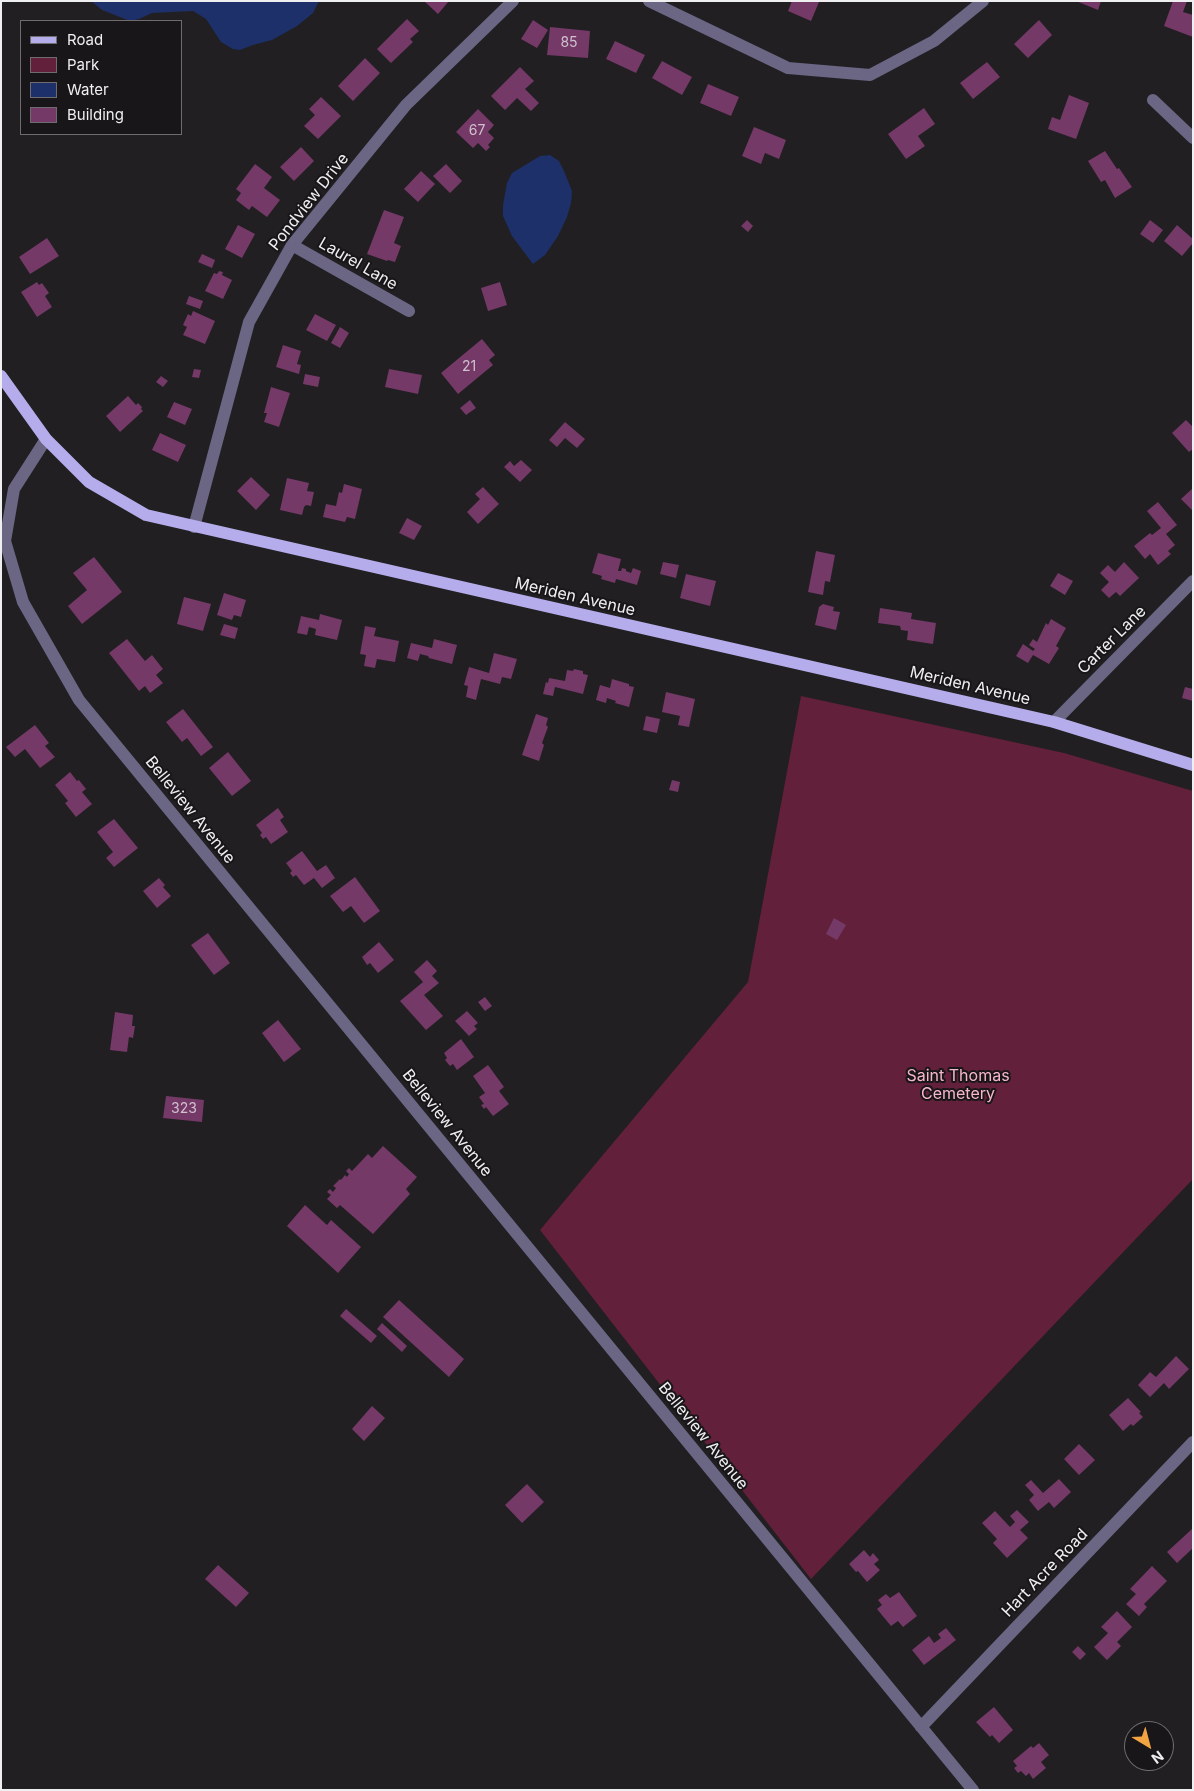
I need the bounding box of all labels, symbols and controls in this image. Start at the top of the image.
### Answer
legend [20,20,182,135]
text: Road [67,30,103,49]
house number: 85 [560,35,578,51]
text: Park [67,55,99,74]
text: Water [67,80,109,99]
text: Building [67,105,124,124]
house number: 67 [469,123,485,139]
street label: Pondview Drive [265,149,353,255]
street label: Laurel Lane [315,234,401,294]
house number: 21 [462,359,476,375]
street label: Meriden Avenue [513,574,637,620]
street label: Carter Lane [1074,602,1150,678]
street label: Meriden Avenue [908,663,1032,709]
street label: Belleview Avenue [141,753,239,867]
street label: Belleview Avenue [398,1066,496,1180]
park label: Saint Thomas Cemetery [906,1066,1010,1104]
house number: 323 [171,1101,197,1117]
street label: Belleview Avenue [654,1379,752,1493]
street label: Hart Acre Road [998,1525,1092,1621]
north arrow [1124,1721,1174,1771]
text: N [1148,1748,1167,1768]

